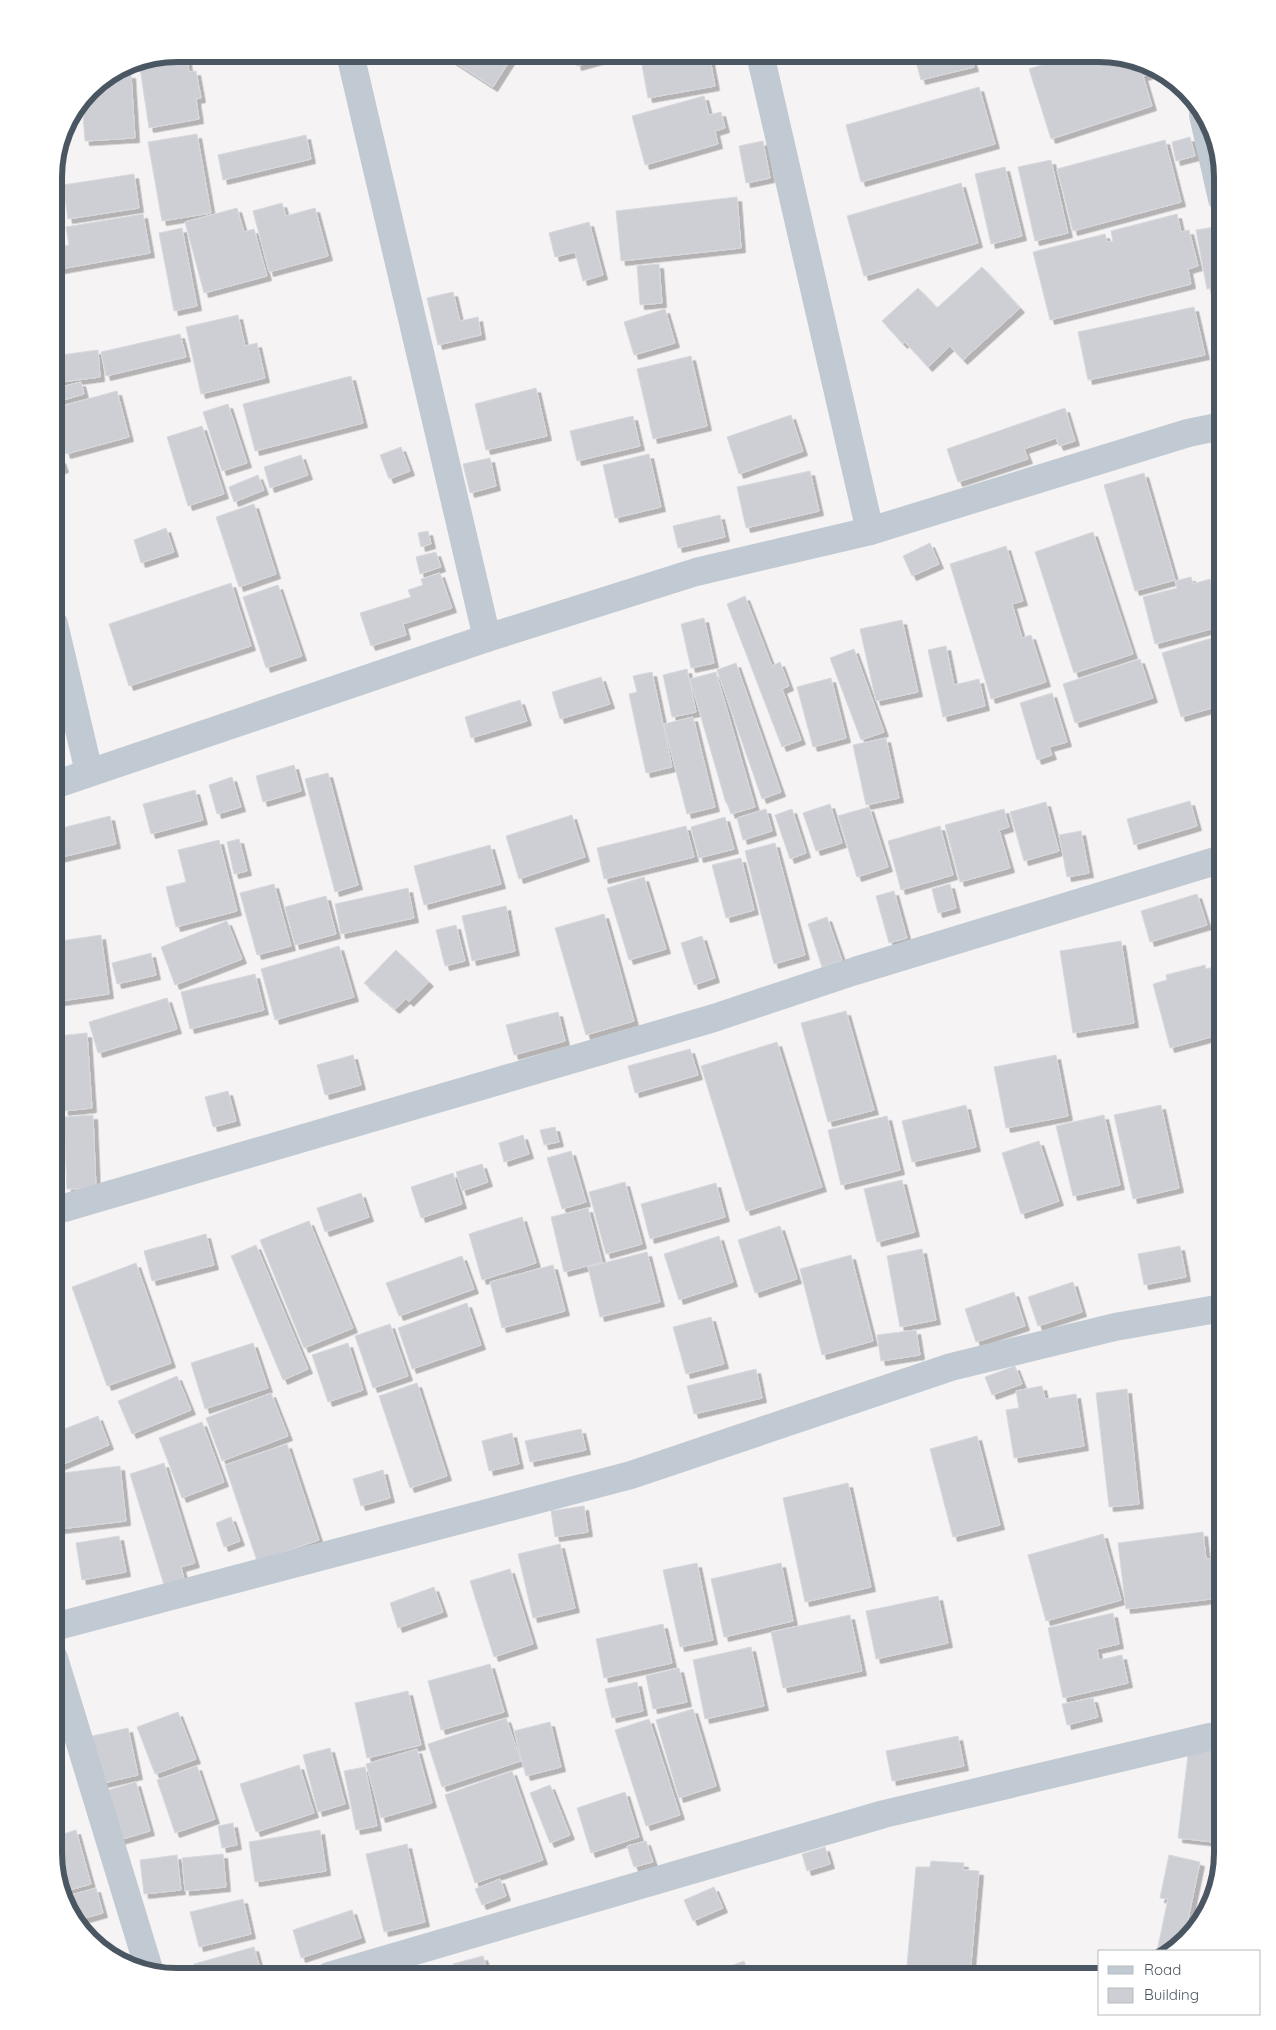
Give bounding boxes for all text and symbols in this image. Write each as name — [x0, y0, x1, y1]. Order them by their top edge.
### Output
legend — [1098, 1950, 1261, 2015]
text: Road — [1144, 1960, 1181, 1979]
text: Building — [1144, 1985, 1199, 2004]

